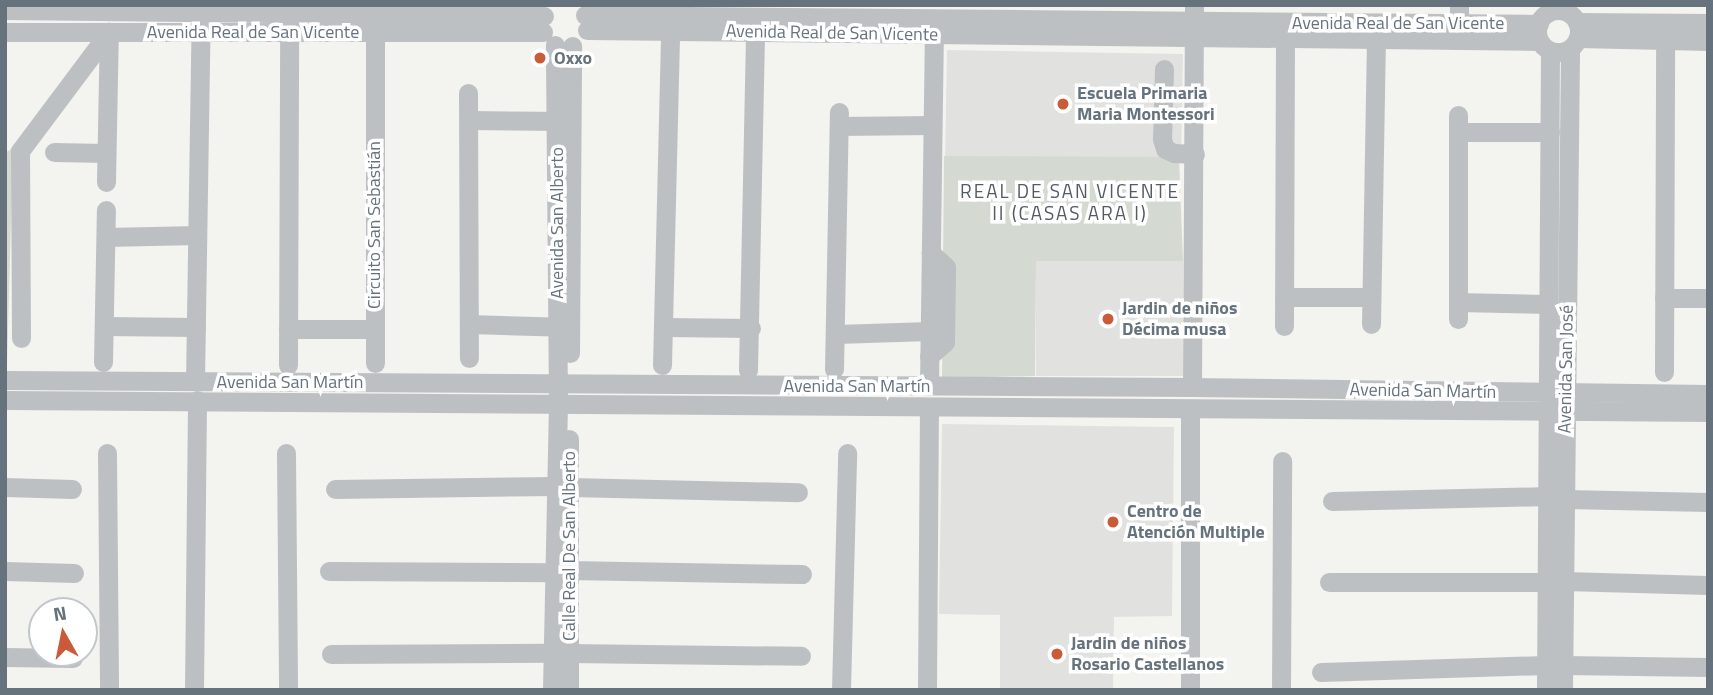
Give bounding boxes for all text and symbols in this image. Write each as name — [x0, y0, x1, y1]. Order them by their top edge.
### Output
street label: Avenida Real de San Vicente — [1292, 12, 1504, 34]
street label: Avenida Real de San Vicente — [726, 20, 938, 46]
street label: Avenida Real de San Vicente — [147, 21, 359, 43]
place label: Oxxo — [554, 47, 592, 69]
marker: Oxxo — [532, 50, 548, 66]
place label: Escuela Primaria Maria Montessori — [1077, 83, 1215, 126]
marker: Escuela Primaria Maria Montessori — [1055, 96, 1071, 112]
street label: Circuito San Sebastián — [363, 141, 385, 309]
street label: Avenida San Alberto — [546, 147, 568, 299]
district label: REAL DE SAN VICENTE II (CASAS ARA I) — [962, 180, 1178, 224]
place label: Jardin de niños Décima musa — [1122, 298, 1237, 340]
street label: Avenida San José — [1554, 305, 1578, 433]
marker: Jardin de niños Décima musa — [1100, 311, 1116, 327]
street label: Avenida San Martín — [217, 371, 363, 393]
street label: Avenida San Martín — [784, 375, 930, 397]
street label: Avenida San Martín — [1349, 379, 1497, 403]
street label: Calle Real De San Alberto — [558, 451, 580, 641]
place label: Centro de Atención Multiple — [1127, 501, 1265, 544]
marker: Centro de Atención Multiple — [1105, 514, 1121, 530]
north arrow — [28, 597, 98, 667]
text: N — [51, 597, 69, 628]
place label: Jardin de niños Rosario Castellanos — [1071, 633, 1224, 676]
marker: Jardin de niños Rosario Castellanos — [1049, 646, 1065, 662]

